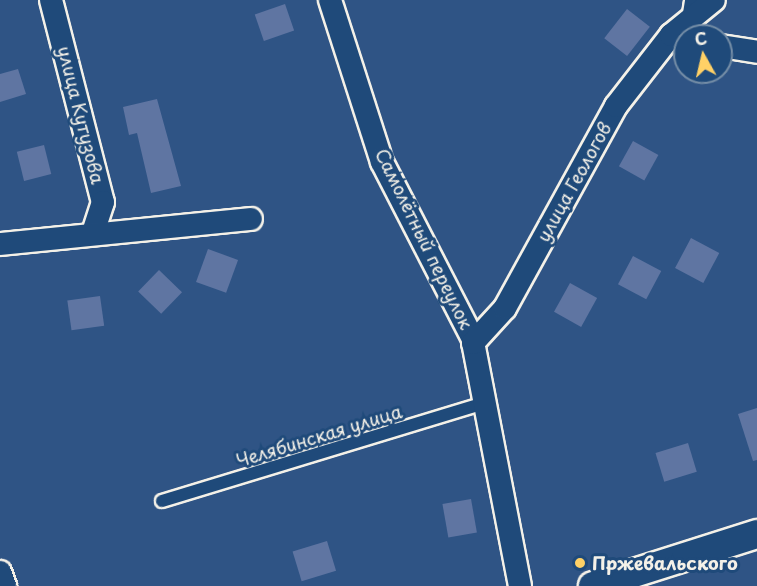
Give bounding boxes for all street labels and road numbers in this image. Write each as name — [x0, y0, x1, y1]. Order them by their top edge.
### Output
street label: улица Кутузова — [53, 43, 109, 187]
street label: улица Геологов — [532, 118, 616, 246]
street label: Самолётный переулок — [371, 145, 477, 333]
street label: Челябинская улица — [233, 400, 405, 472]

